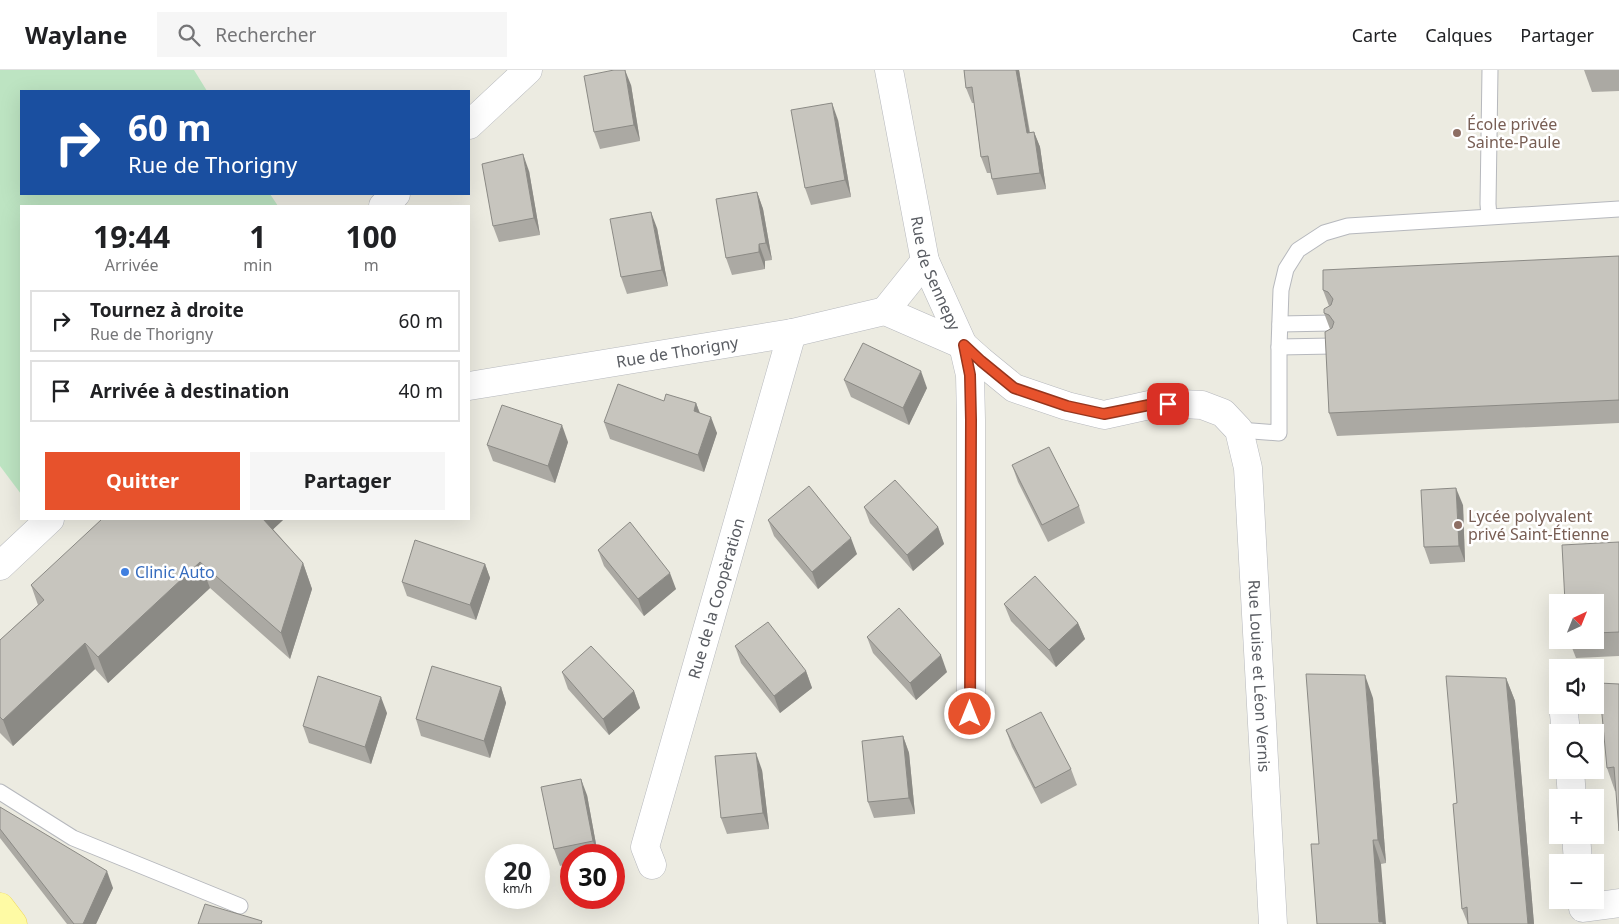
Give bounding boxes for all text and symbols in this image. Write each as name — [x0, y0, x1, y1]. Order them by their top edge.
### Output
search box — [157, 12, 507, 57]
text: Waylane — [25, 18, 127, 51]
icon: search — [175, 21, 203, 49]
text: Rechercher — [215, 22, 316, 48]
text: Carte — [1352, 23, 1397, 47]
text: Calques — [1425, 23, 1492, 47]
text: Partager — [1520, 23, 1594, 47]
text: 60 m — [128, 104, 211, 151]
icon: right — [45, 110, 110, 175]
place label: École privée Sainte-Paule — [1467, 113, 1560, 153]
marker: École privée Sainte-Paule — [1451, 127, 1463, 139]
text: Rue de Thorigny — [128, 149, 297, 179]
street label: Rue de Sennepy — [906, 214, 966, 334]
text: 19:44 — [93, 216, 170, 257]
text: 1 — [249, 216, 266, 257]
text: 100 — [345, 216, 397, 257]
text: Arrivée — [105, 254, 159, 276]
text: min — [243, 254, 272, 276]
text: m — [364, 254, 379, 276]
text: Tournez à droite — [90, 297, 244, 323]
icon: right — [47, 307, 75, 335]
text: 60 m — [399, 308, 443, 334]
text: Rue de Thorigny — [90, 323, 213, 345]
street label: Rue de Thorigny — [615, 331, 741, 373]
icon: arrive — [47, 377, 75, 405]
text: Arrivée à destination — [90, 378, 289, 404]
text: 40 m — [399, 378, 443, 404]
pin — [1147, 383, 1189, 425]
icon: arrive — [1154, 390, 1182, 418]
button: Quitter — [45, 452, 240, 510]
button: Partager — [250, 452, 445, 510]
place label: Lycée polyvalent privé Saint-Étienne — [1468, 505, 1609, 545]
street label: Rue de la Coopèration — [683, 515, 750, 681]
marker: Lycée polyvalent privé Saint-Étienne — [1452, 519, 1464, 531]
place label: Clinic Auto — [135, 561, 215, 583]
marker: Clinic Auto — [119, 566, 131, 578]
street label: Rue Louise et Léon Vernis — [1243, 579, 1276, 773]
north arrow — [1549, 594, 1604, 649]
map controls — [1549, 594, 1604, 909]
button: sound — [1549, 659, 1604, 714]
position arrow — [943, 687, 995, 739]
button: search — [1549, 724, 1604, 779]
button: + — [1549, 789, 1604, 844]
speed limit sign: 30 — [560, 844, 625, 909]
text: 20 — [503, 853, 532, 887]
button: − — [1549, 854, 1604, 909]
text: km/h — [503, 880, 532, 897]

